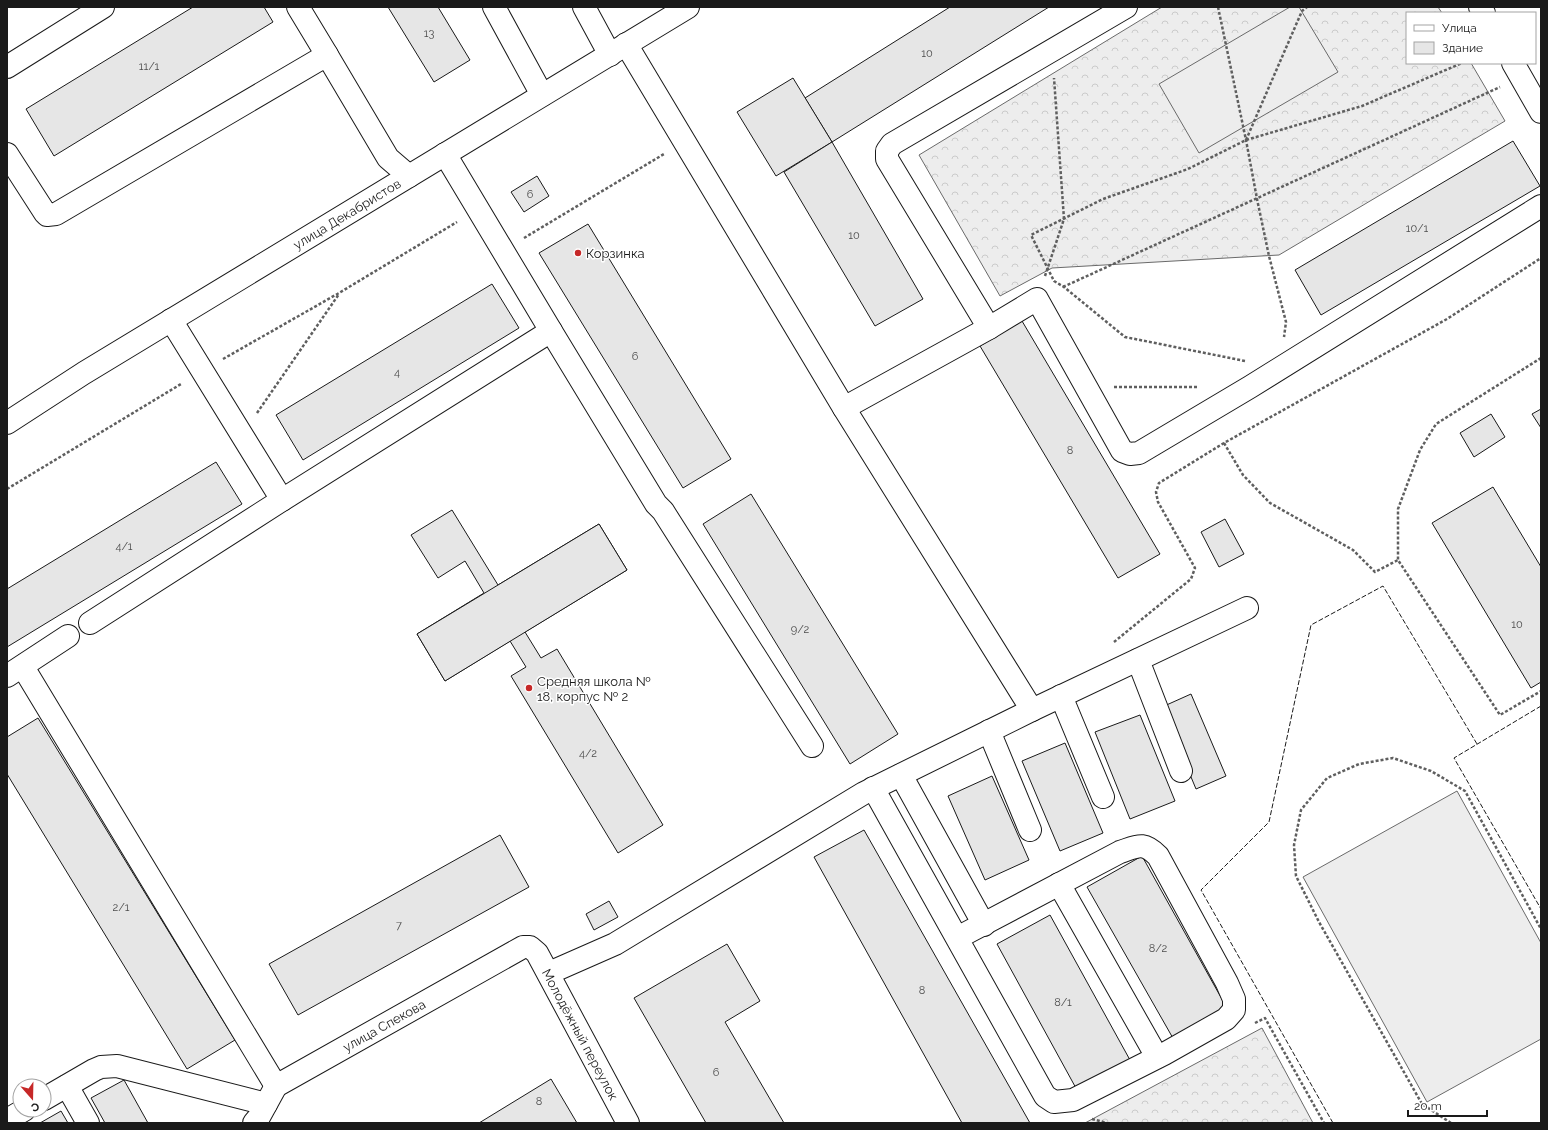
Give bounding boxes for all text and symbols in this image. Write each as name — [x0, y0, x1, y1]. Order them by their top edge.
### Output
legend — [1406, 12, 1536, 64]
text: Улица — [1442, 21, 1477, 35]
house number: 13 — [424, 27, 434, 40]
text: Здание — [1442, 41, 1483, 55]
house number: 10 — [921, 47, 933, 60]
house number: 11/1 — [139, 60, 160, 73]
street label: улица Декабристов — [290, 175, 403, 252]
house number: 6 — [527, 188, 534, 201]
house number: 10/1 — [1406, 222, 1429, 235]
house number: 10 — [848, 229, 860, 242]
place label: Корзинка — [586, 246, 645, 261]
marker: Корзинка — [573, 248, 583, 258]
house number: 6 — [632, 350, 639, 363]
house number: 4 — [394, 366, 400, 379]
house number: 8 — [1067, 444, 1073, 457]
house number: 4/1 — [115, 540, 133, 553]
house number: 10 — [1511, 618, 1523, 631]
house number: 9/2 — [791, 623, 810, 636]
place label: Средняя школа № 18, корпус № 2 — [537, 674, 651, 704]
marker: Средняя школа № 18, корпус № 2 — [524, 683, 534, 693]
house number: 4/2 — [579, 747, 597, 760]
house number: 2/1 — [113, 901, 130, 914]
house number: 7 — [396, 919, 402, 932]
house number: 8/2 — [1149, 942, 1168, 955]
street label: Молодёжный переулок — [539, 966, 622, 1103]
house number: 8 — [919, 984, 925, 997]
street label: улица Спекова — [340, 996, 428, 1054]
house number: 8/1 — [1054, 996, 1072, 1009]
house number: 6 — [713, 1066, 720, 1079]
north arrow — [12, 1078, 52, 1118]
scale bar — [1408, 1092, 1487, 1118]
house number: 8 — [536, 1095, 542, 1108]
text: 20 m — [1414, 1099, 1442, 1113]
text: С — [29, 1100, 41, 1114]

